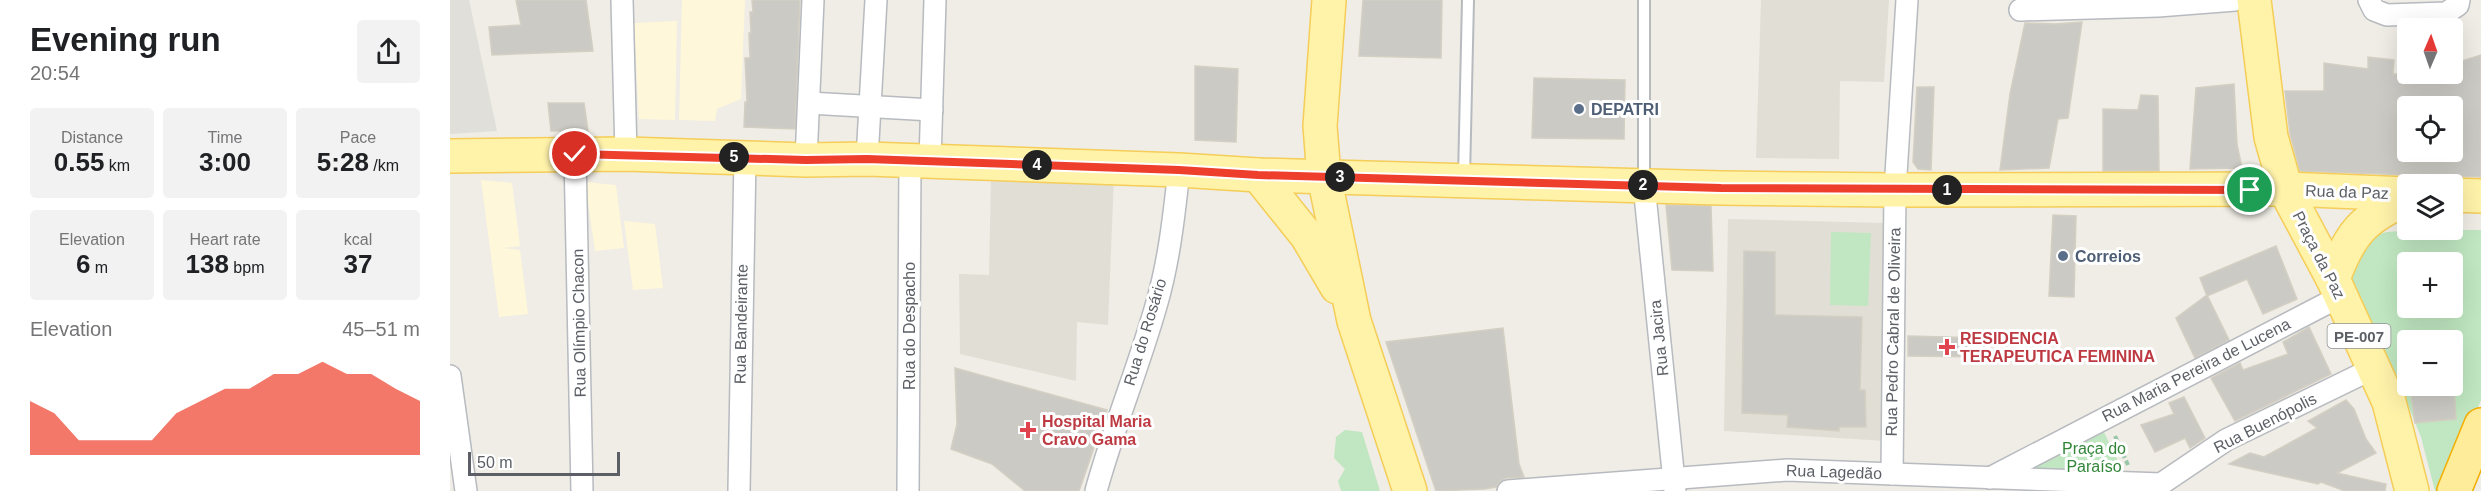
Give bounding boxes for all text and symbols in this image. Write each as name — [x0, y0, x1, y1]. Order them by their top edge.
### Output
north arrow — [2397, 18, 2463, 84]
map controls — [2397, 18, 2463, 396]
button: share — [357, 20, 420, 83]
text: Evening run — [30, 21, 221, 58]
text: 20:54 — [30, 62, 80, 84]
button: locate — [2397, 96, 2463, 162]
place label: DEPATRI — [1591, 101, 1659, 118]
marker: DEPATRI — [1572, 102, 1586, 116]
pin — [549, 128, 600, 179]
text: Distance — [61, 129, 123, 146]
text: Time — [208, 129, 242, 146]
text: Pace — [340, 129, 376, 146]
icon: check — [558, 137, 591, 170]
pin: 5 — [719, 142, 749, 172]
text: 0.55 — [54, 147, 104, 177]
text: 3:00 — [199, 147, 251, 177]
text: 5:28 — [317, 147, 369, 177]
text: 5 — [730, 148, 738, 165]
pin: 4 — [1022, 150, 1052, 180]
text: 4 — [1033, 156, 1041, 173]
text: km — [104, 157, 130, 174]
text: /km — [369, 157, 399, 174]
pin: 3 — [1325, 162, 1355, 192]
pin — [2224, 164, 2275, 215]
text: 3 — [1336, 168, 1344, 185]
pin: 2 — [1628, 170, 1658, 200]
icon: arrive — [2233, 173, 2266, 206]
button: layers — [2397, 174, 2463, 240]
pin: 1 — [1932, 175, 1962, 205]
text: 2 — [1639, 176, 1647, 193]
text: 1 — [1943, 181, 1951, 198]
street label: Rua da Paz — [2305, 182, 2389, 202]
street label: Praça da Paz — [2290, 208, 2348, 302]
street label: Rua Pedro Cabral de Oliveira — [1883, 227, 1903, 437]
text: Elevation — [59, 231, 125, 248]
text: Heart rate — [189, 231, 261, 248]
text: kcal — [344, 231, 372, 248]
place label: Correios — [2075, 248, 2141, 265]
text: 6 — [76, 249, 90, 279]
text: 138 — [186, 249, 229, 279]
text: 37 — [344, 249, 372, 279]
street label: Rua Olímpio Chacon — [569, 249, 589, 397]
marker: Correios — [2056, 249, 2070, 263]
button: + — [2397, 252, 2463, 318]
text: m — [90, 259, 108, 276]
text: bpm — [229, 259, 264, 276]
street label: Rua do Despacho — [901, 262, 918, 390]
street label: Rua Bandeirante — [731, 264, 751, 384]
street label: Rua do Rosário — [1121, 276, 1169, 388]
street label: Rua Jacira — [1647, 299, 1671, 377]
street label: Rua Maria Pereira de Lucena — [2099, 315, 2293, 425]
text: Elevation — [30, 318, 112, 340]
text: 45–51 m — [342, 318, 420, 340]
road number: PE-007 — [2328, 324, 2390, 348]
place label: RESIDENCIA TERAPEUTICA FEMININA — [1960, 330, 2155, 365]
button: − — [2397, 330, 2463, 396]
marker: RESIDENCIA TERAPEUTICA FEMININA — [1938, 338, 1956, 356]
street label: Rua Buenópolis — [2211, 390, 2319, 456]
place label: Hospital Maria Cravo Gama — [1042, 413, 1151, 448]
marker: Hospital Maria Cravo Gama — [1019, 421, 1037, 439]
park label: Praça do Paraíso — [2062, 440, 2126, 475]
scale bar — [468, 449, 620, 476]
text: 50 m — [477, 454, 513, 471]
street label: Rua Lagedão — [1786, 462, 1882, 482]

